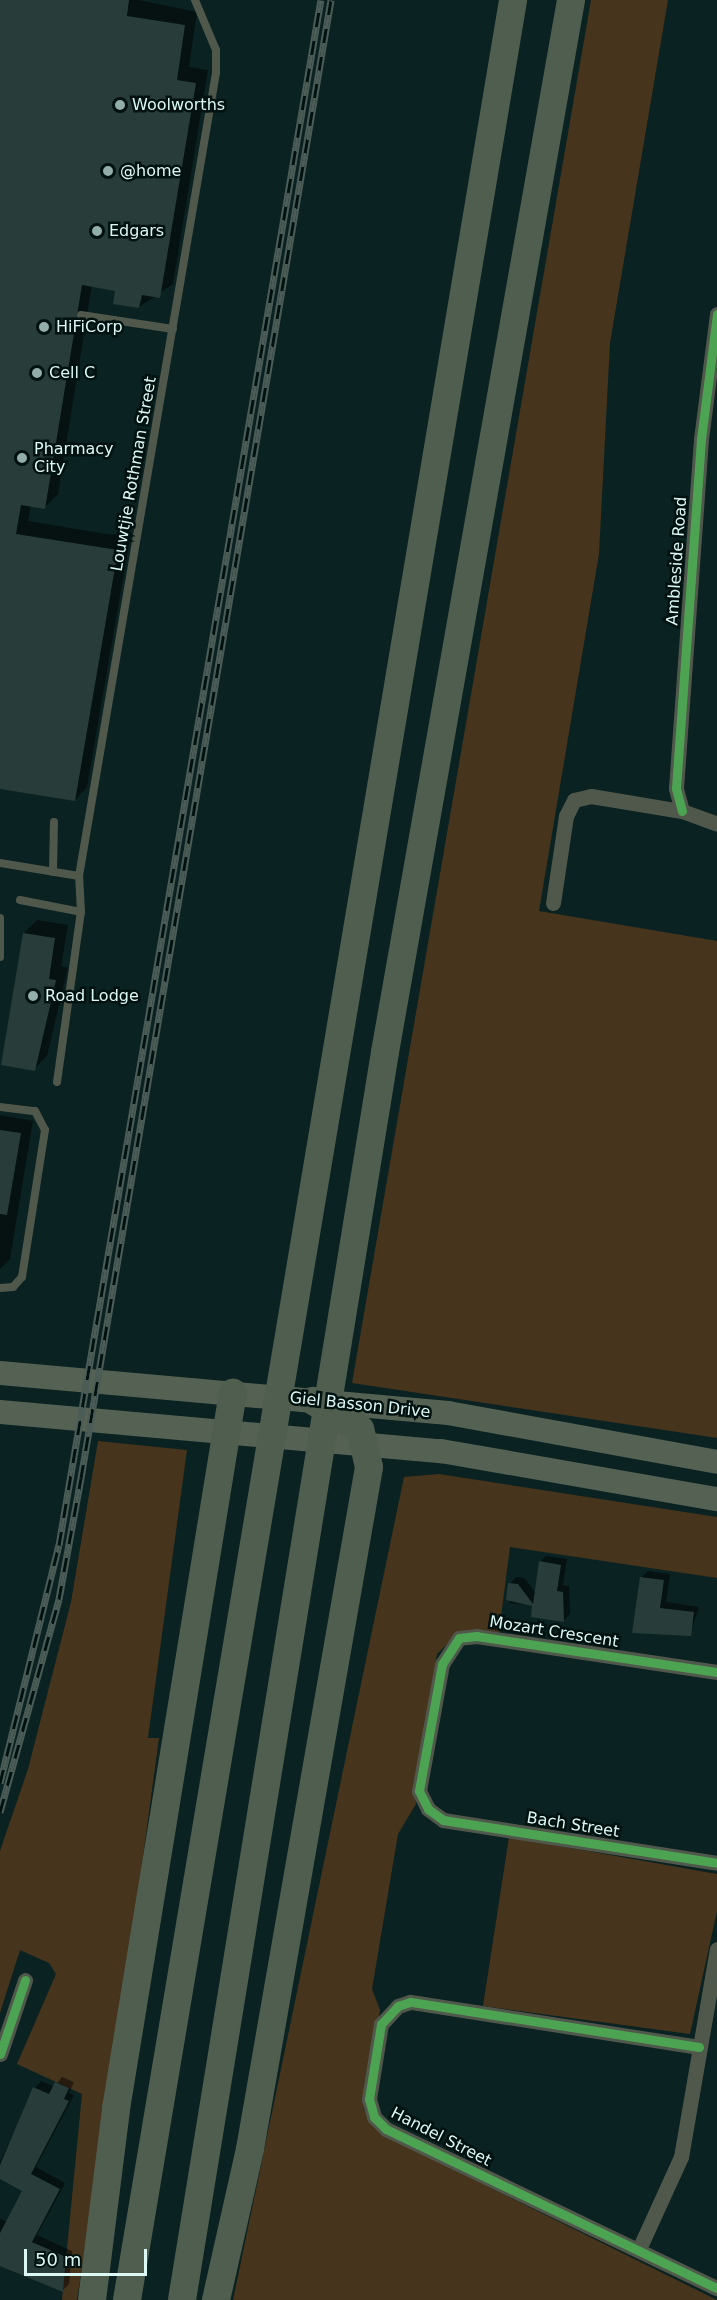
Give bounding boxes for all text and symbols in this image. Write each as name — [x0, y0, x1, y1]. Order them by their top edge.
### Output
place label: Woolworths — [132, 95, 225, 115]
marker: Woolworths — [113, 98, 127, 112]
place label: @home — [120, 161, 181, 181]
marker: @home — [101, 164, 115, 178]
place label: Edgars — [109, 221, 164, 241]
marker: Edgars — [90, 224, 104, 238]
place label: HiFiCorp — [56, 317, 123, 337]
marker: HiFiCorp — [37, 320, 51, 334]
place label: Cell C — [49, 363, 95, 383]
marker: Cell C — [30, 366, 44, 380]
street label: Louwtjie Rothman Street — [107, 375, 161, 573]
place label: Pharmacy City — [34, 439, 114, 477]
marker: Pharmacy City — [15, 451, 29, 465]
street label: Ambleside Road — [663, 496, 691, 626]
place label: Road Lodge — [45, 986, 139, 1006]
marker: Road Lodge — [26, 989, 40, 1003]
street label: Giel Basson Drive — [289, 1388, 431, 1422]
street label: Mozart Crescent — [488, 1612, 620, 1652]
street label: Bach Street — [525, 1808, 621, 1842]
street label: Handel Street — [388, 2103, 494, 2171]
scale bar — [27, 2237, 150, 2275]
text: 50 m — [35, 2249, 81, 2270]

